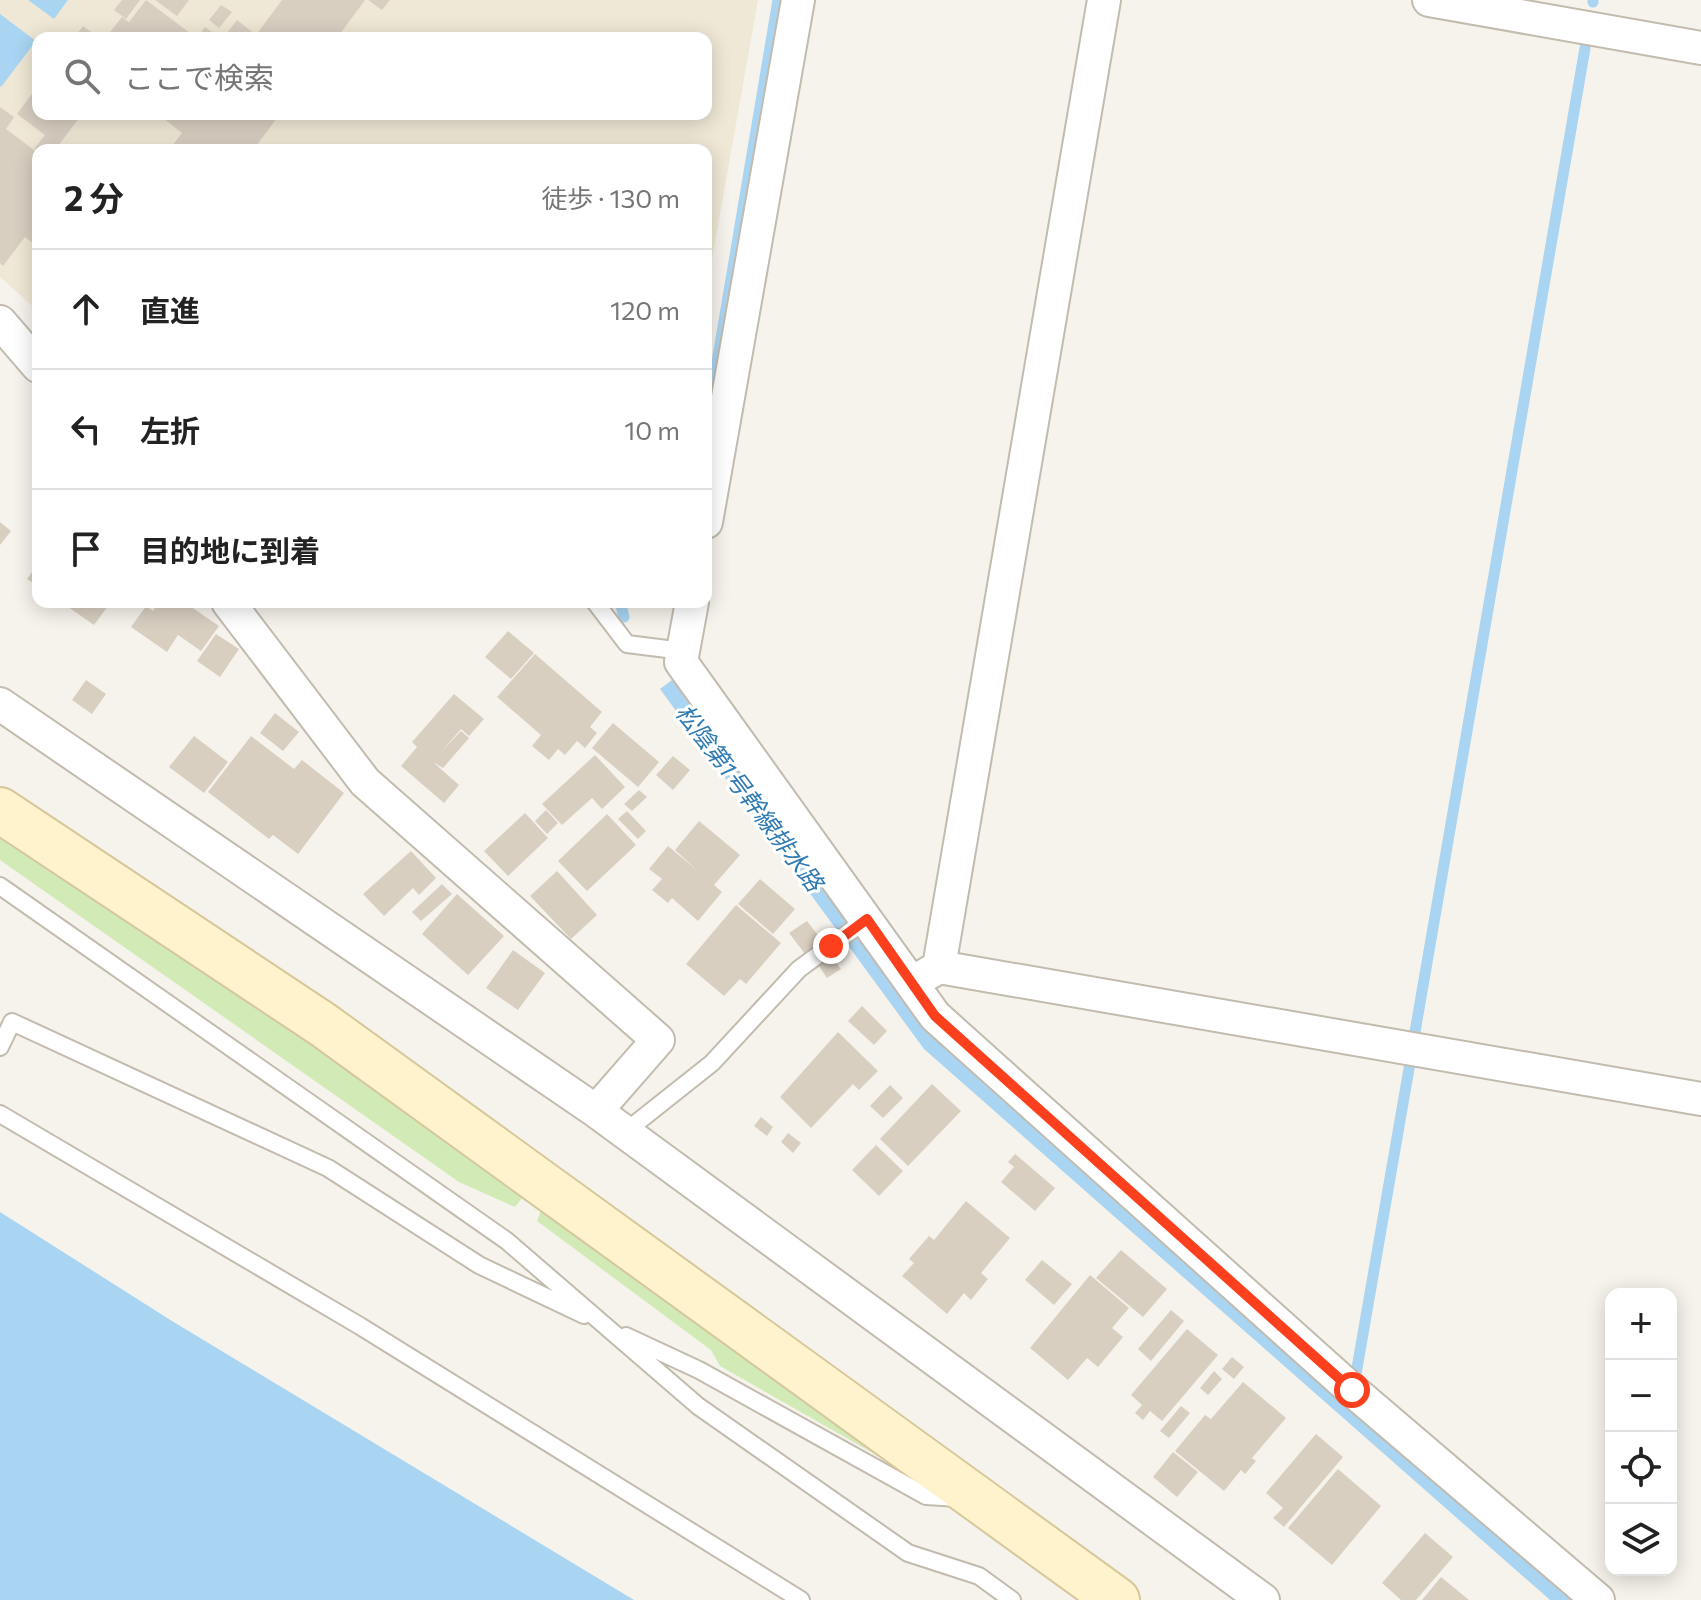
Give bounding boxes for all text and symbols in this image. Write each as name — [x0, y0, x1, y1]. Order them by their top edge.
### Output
search box — [32, 32, 712, 120]
icon: search — [60, 54, 104, 98]
text: ここで検索 — [124, 58, 274, 95]
text: 2 分 — [64, 176, 124, 218]
text: 徒歩 · 130 m — [541, 182, 680, 213]
icon: ahead — [64, 287, 108, 331]
text: 直進 — [140, 291, 200, 328]
text: 120 m — [610, 294, 680, 325]
icon: left — [64, 407, 108, 451]
text: 左折 — [140, 411, 200, 448]
text: 10 m — [624, 414, 680, 445]
icon: arrive — [64, 527, 108, 571]
text: 目的地に到着 — [140, 531, 320, 568]
water label: 松陰第1号幹線排水路 — [671, 698, 831, 898]
route end — [813, 928, 849, 964]
map controls — [1605, 1288, 1677, 1576]
button: + — [1605, 1288, 1677, 1360]
button: − — [1605, 1360, 1677, 1432]
route start — [1334, 1372, 1370, 1408]
button: locate — [1605, 1432, 1677, 1504]
button: layers — [1605, 1504, 1677, 1576]

